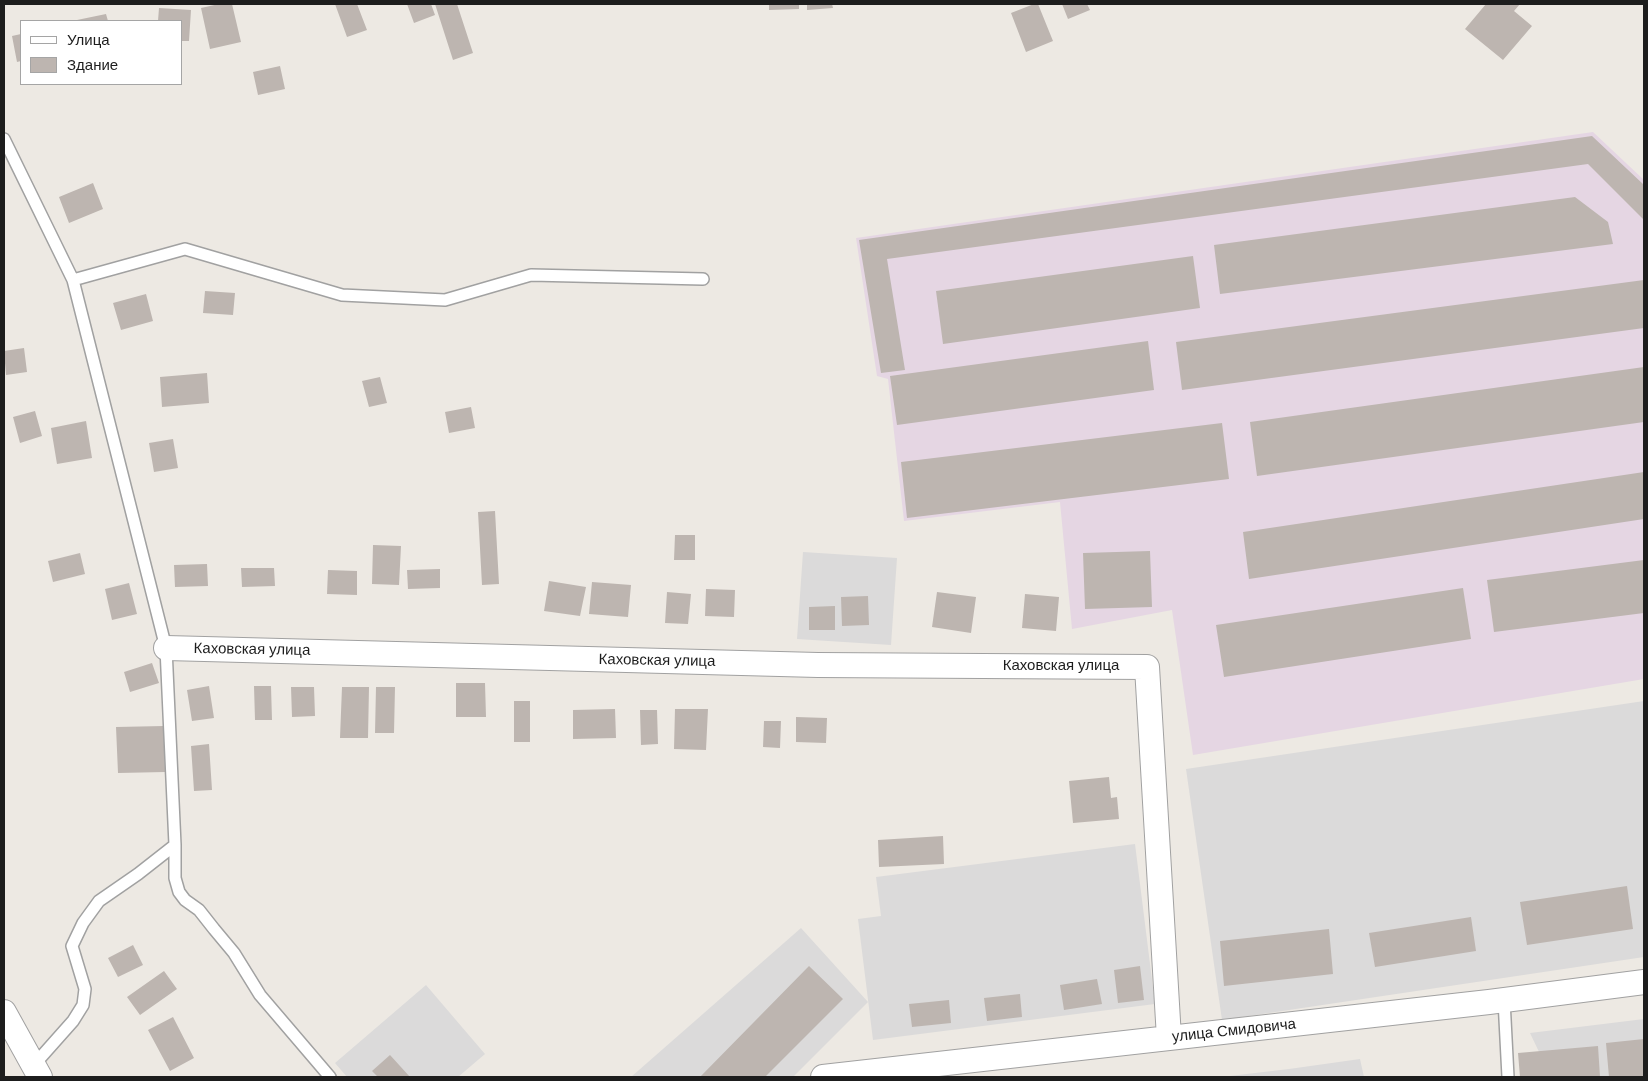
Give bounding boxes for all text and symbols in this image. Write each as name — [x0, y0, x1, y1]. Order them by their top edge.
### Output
legend — [20, 20, 182, 85]
text: Улица — [67, 30, 110, 50]
text: Здание — [67, 55, 118, 75]
street label: Каховская улица — [194, 640, 310, 660]
street label: Каховская улица — [599, 651, 715, 671]
street label: Каховская улица — [1003, 657, 1119, 675]
street label: улица Смидовича — [1171, 1016, 1297, 1046]

